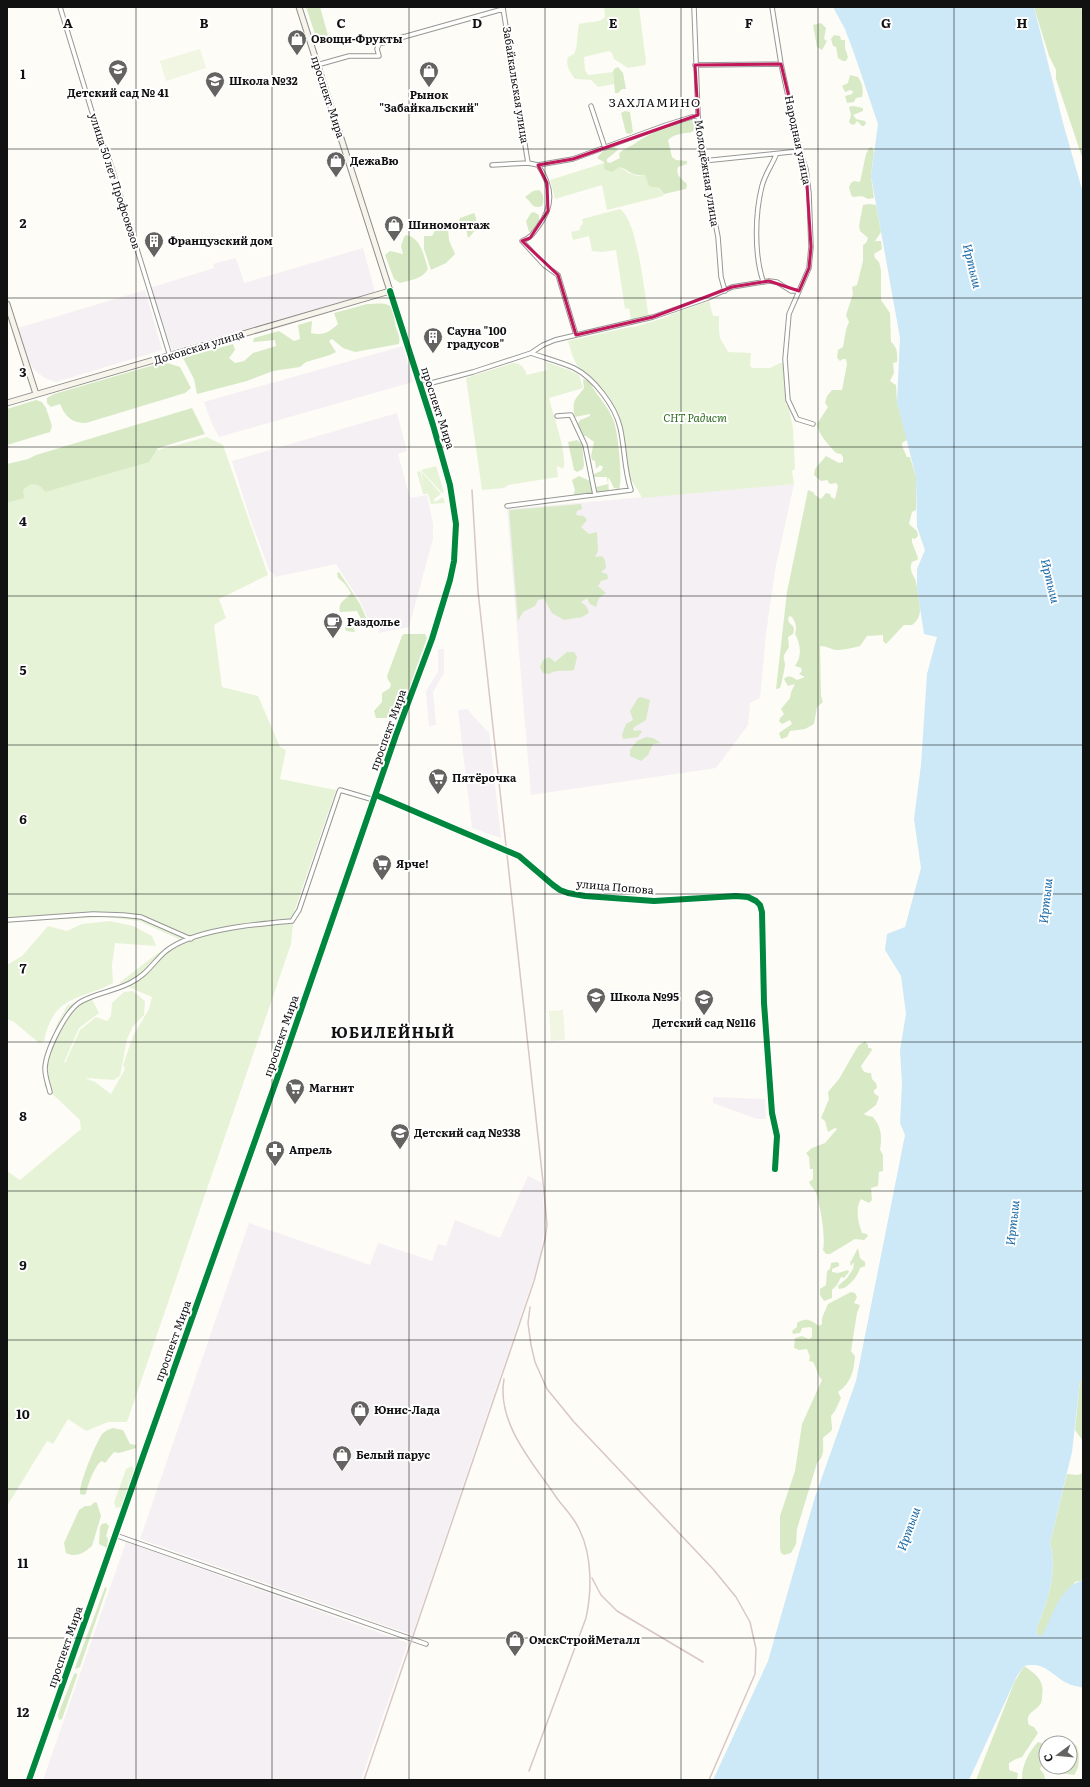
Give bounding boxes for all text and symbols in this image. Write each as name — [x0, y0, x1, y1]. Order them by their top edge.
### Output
text: A — [63, 13, 73, 32]
text: B — [200, 13, 209, 32]
text: C — [336, 13, 346, 32]
text: D — [472, 13, 482, 32]
text: E — [609, 13, 618, 32]
text: F — [745, 13, 753, 32]
text: G — [881, 13, 891, 32]
text: H — [1017, 13, 1028, 32]
street label: Забайкальская улица — [500, 25, 534, 145]
shop icon: Овощи-Фрукты — [286, 28, 308, 56]
place label: Овощи-Фрукты — [311, 30, 403, 46]
street label: проспект Мира — [308, 54, 350, 140]
school or university icon: Детский сад № 41 — [107, 58, 129, 86]
shop icon: Рынок "Забайкальский" — [418, 60, 440, 88]
text: 1 — [20, 64, 26, 83]
school or university icon: Школа №32 — [204, 70, 226, 98]
place label: Школа №32 — [229, 72, 298, 88]
place label: Детский сад № 41 — [67, 84, 169, 100]
place label: Рынок "Забайкальский" — [379, 86, 479, 115]
district label: ЗАХЛАМИНО — [609, 93, 701, 111]
street label: Народная улица — [782, 94, 816, 186]
street label: улица 50 лет Профсоюзов — [86, 111, 146, 251]
street label: Молодёжная улица — [692, 118, 724, 228]
shop icon: ДежаВю — [325, 150, 347, 178]
place label: ДежаВю — [350, 152, 399, 168]
text: 2 — [20, 213, 27, 232]
shop icon: Шиномонтаж — [383, 214, 405, 242]
place label: Шиномонтаж — [408, 216, 491, 232]
building icon: Французский дом — [143, 230, 165, 258]
place label: Французский дом — [168, 232, 273, 248]
water label: Иртыш — [959, 242, 987, 290]
place label: Сауна "100 градусов" — [447, 322, 507, 351]
street label: Доковская улица — [151, 325, 246, 367]
building icon: Сауна "100 градусов" — [422, 326, 444, 354]
text: 3 — [19, 362, 27, 381]
street label: проспект Мира — [418, 365, 460, 451]
park label: СНТ Радист — [663, 409, 727, 425]
text: 4 — [19, 511, 27, 530]
water label: Иртыш — [1037, 557, 1065, 605]
cafe icon: Раздолье — [322, 611, 344, 639]
place label: Раздолье — [347, 613, 400, 629]
text: 5 — [19, 660, 27, 679]
street label: проспект Мира — [365, 687, 409, 773]
supermarket icon: Пятёрочка — [427, 767, 449, 795]
place label: Пятёрочка — [452, 769, 517, 785]
text: 6 — [19, 809, 27, 828]
supermarket icon: Ярче! — [371, 853, 393, 881]
place label: Ярче! — [396, 855, 429, 871]
street label: улица Попова — [576, 875, 655, 897]
water label: Иртыш — [1034, 877, 1056, 924]
text: 7 — [19, 958, 27, 977]
school or university icon: Школа №95 — [585, 986, 607, 1014]
place label: Школа №95 — [610, 988, 679, 1004]
school or university icon: Детский сад №116 — [693, 988, 715, 1016]
street label: проспект Мира — [259, 993, 302, 1079]
place label: Детский сад №116 — [652, 1014, 756, 1030]
district label: ЮБИЛЕЙНЫЙ — [331, 1020, 455, 1043]
supermarket icon: Магнит — [284, 1077, 306, 1105]
place label: Магнит — [309, 1079, 354, 1095]
text: 8 — [19, 1106, 27, 1125]
school or university icon: Детский сад №338 — [389, 1122, 411, 1150]
place label: Детский сад №338 — [414, 1124, 521, 1140]
pharmacy icon: Апрель — [264, 1139, 286, 1167]
place label: Апрель — [289, 1141, 333, 1157]
water label: Иртыш — [1001, 1199, 1023, 1246]
text: 9 — [19, 1255, 27, 1274]
street label: проспект Мира — [150, 1298, 194, 1384]
shop icon: Юнис-Лада — [349, 1399, 371, 1427]
place label: Юнис-Лада — [374, 1401, 441, 1417]
text: 10 — [16, 1404, 30, 1423]
shop icon: Белый парус — [331, 1444, 353, 1472]
place label: Белый парус — [356, 1446, 430, 1462]
water label: Иртыш — [892, 1504, 924, 1553]
text: 11 — [18, 1553, 29, 1572]
street label: проспект Мира — [43, 1604, 86, 1690]
shop icon: ОмскСтройМеталл — [504, 1629, 526, 1657]
place label: ОмскСтройМеталл — [529, 1631, 640, 1647]
text: 12 — [17, 1702, 29, 1721]
north arrow — [1038, 1735, 1078, 1775]
text: С — [1039, 1752, 1056, 1764]

